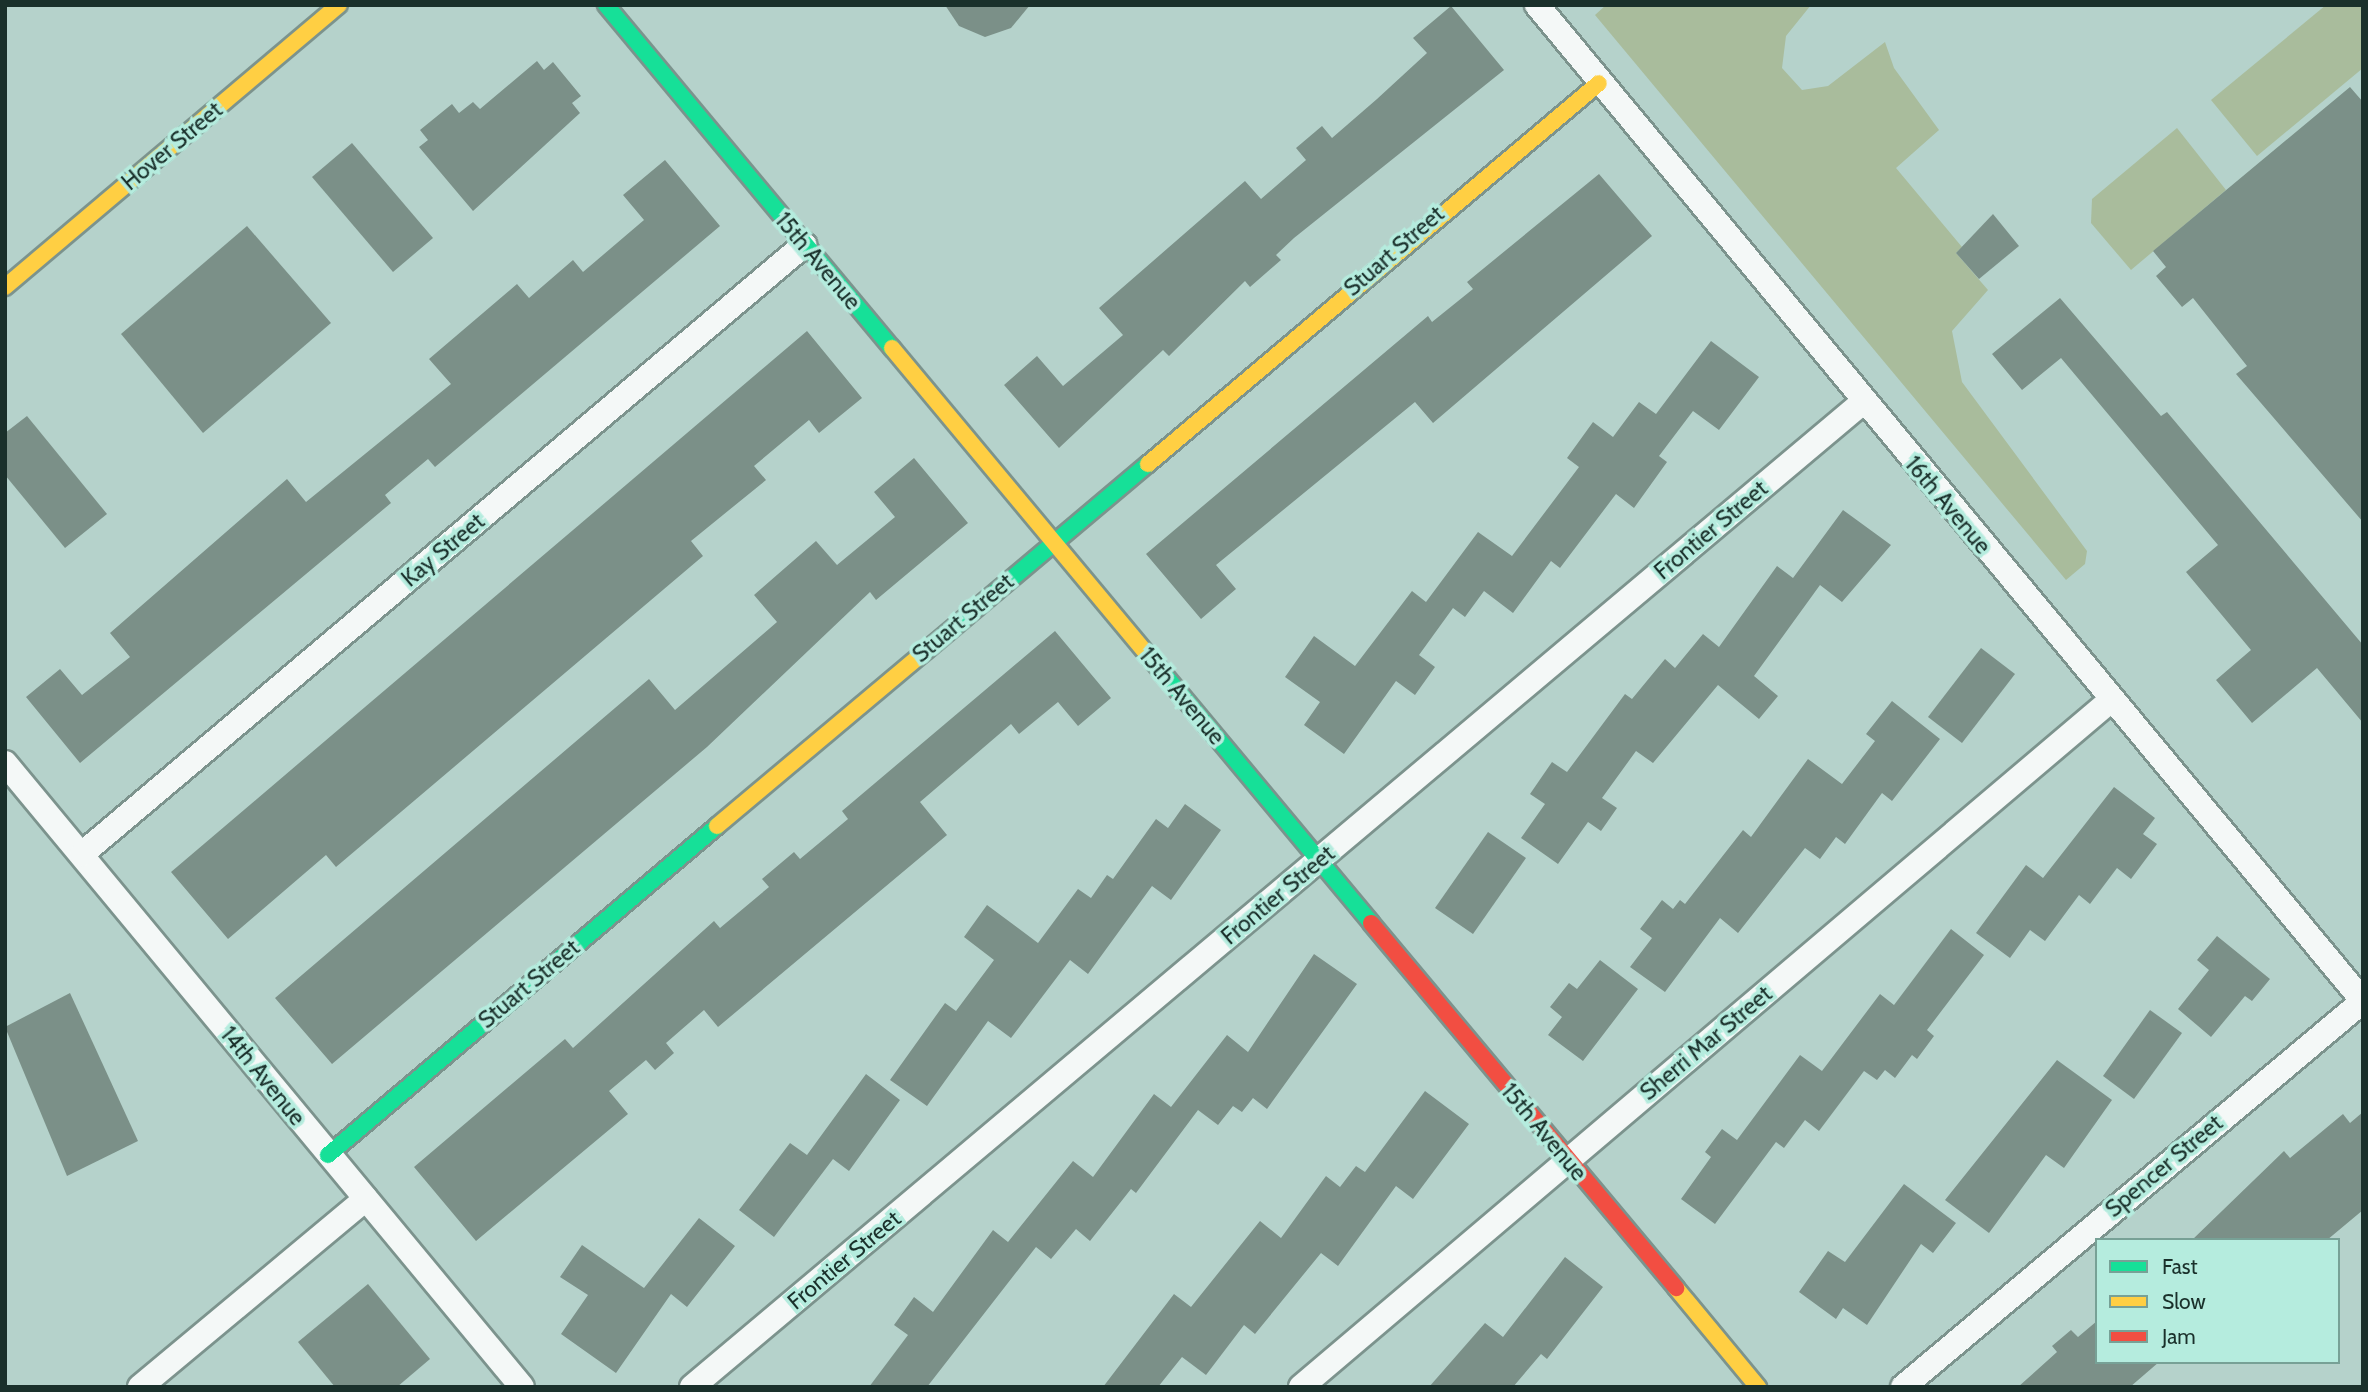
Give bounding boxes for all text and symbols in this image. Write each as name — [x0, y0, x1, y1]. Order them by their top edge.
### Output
street label: Hover Street — [116, 96, 228, 196]
street label: Stuart Street — [1338, 200, 1450, 302]
street label: 15th Avenue — [769, 207, 867, 315]
street label: 16th Avenue — [1899, 451, 1997, 559]
street label: Frontier Street — [1649, 475, 1773, 585]
street label: Kay Street — [396, 507, 490, 593]
street label: Stuart Street — [907, 568, 1019, 668]
street label: 15th Avenue — [1133, 642, 1231, 750]
street label: Frontier Street — [1216, 840, 1340, 950]
street label: Stuart Street — [473, 934, 585, 1034]
street label: Sherri Mar Street — [1635, 980, 1777, 1106]
street label: 14th Avenue — [215, 1021, 311, 1131]
street label: 15th Avenue — [1495, 1078, 1593, 1186]
street label: Spencer Street — [2100, 1109, 2228, 1223]
street label: Frontier Street — [782, 1205, 906, 1315]
legend — [2095, 1238, 2340, 1364]
text: Fast — [2162, 1254, 2198, 1279]
text: Slow — [2162, 1289, 2206, 1314]
text: Jam — [2162, 1324, 2196, 1349]

